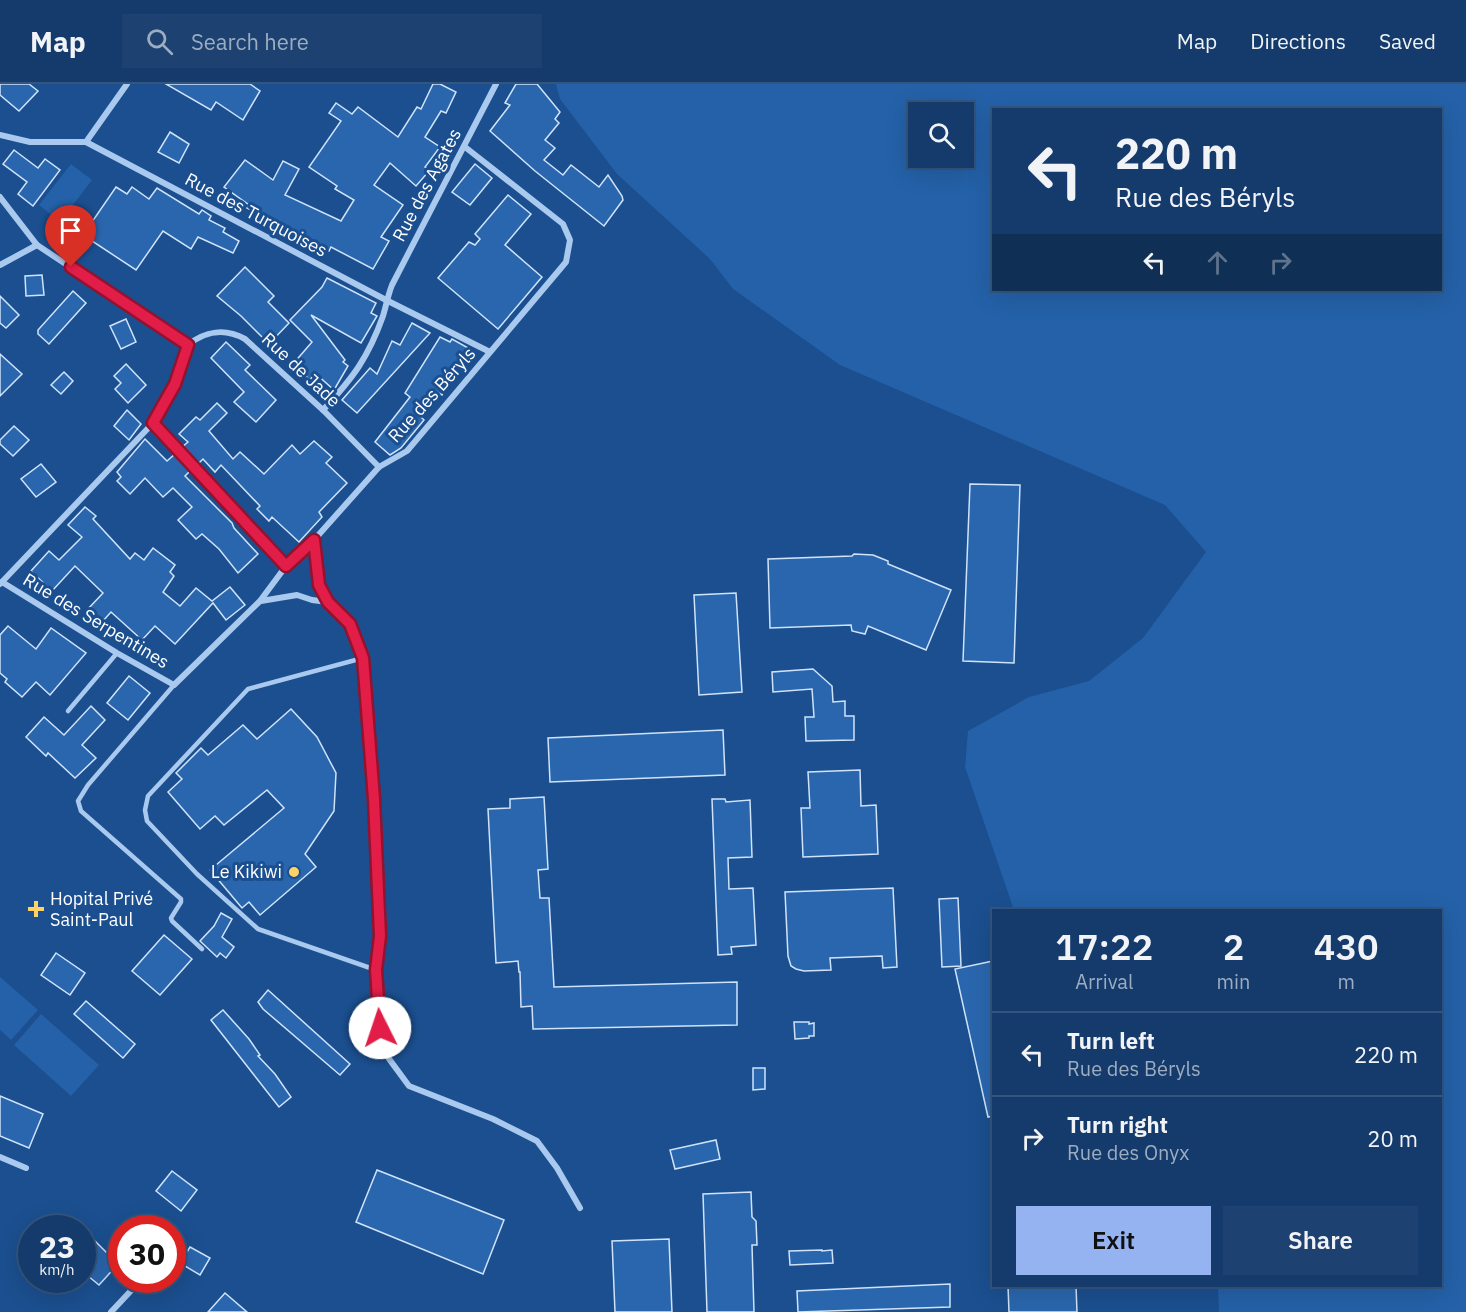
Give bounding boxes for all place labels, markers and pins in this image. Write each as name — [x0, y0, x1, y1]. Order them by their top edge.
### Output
pin — [45, 205, 96, 267]
place label: Le Kikiwi — [211, 860, 282, 883]
marker: Le Kikiwi — [287, 865, 301, 879]
place label: Hopital Privé Saint-Paul — [50, 887, 153, 931]
marker: Hopital Privé Saint-Paul — [27, 900, 45, 918]

